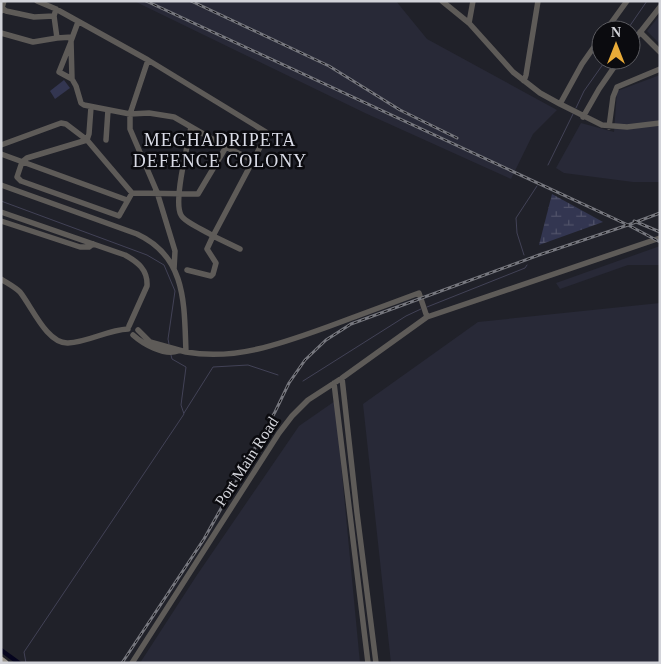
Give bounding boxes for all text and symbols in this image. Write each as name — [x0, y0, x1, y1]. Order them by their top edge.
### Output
north arrow — [591, 20, 641, 70]
text: N — [611, 25, 621, 40]
district label: MEGHADRIPETA DEFENCE COLONY — [133, 130, 307, 171]
street label: Port Main Road — [211, 414, 281, 509]

